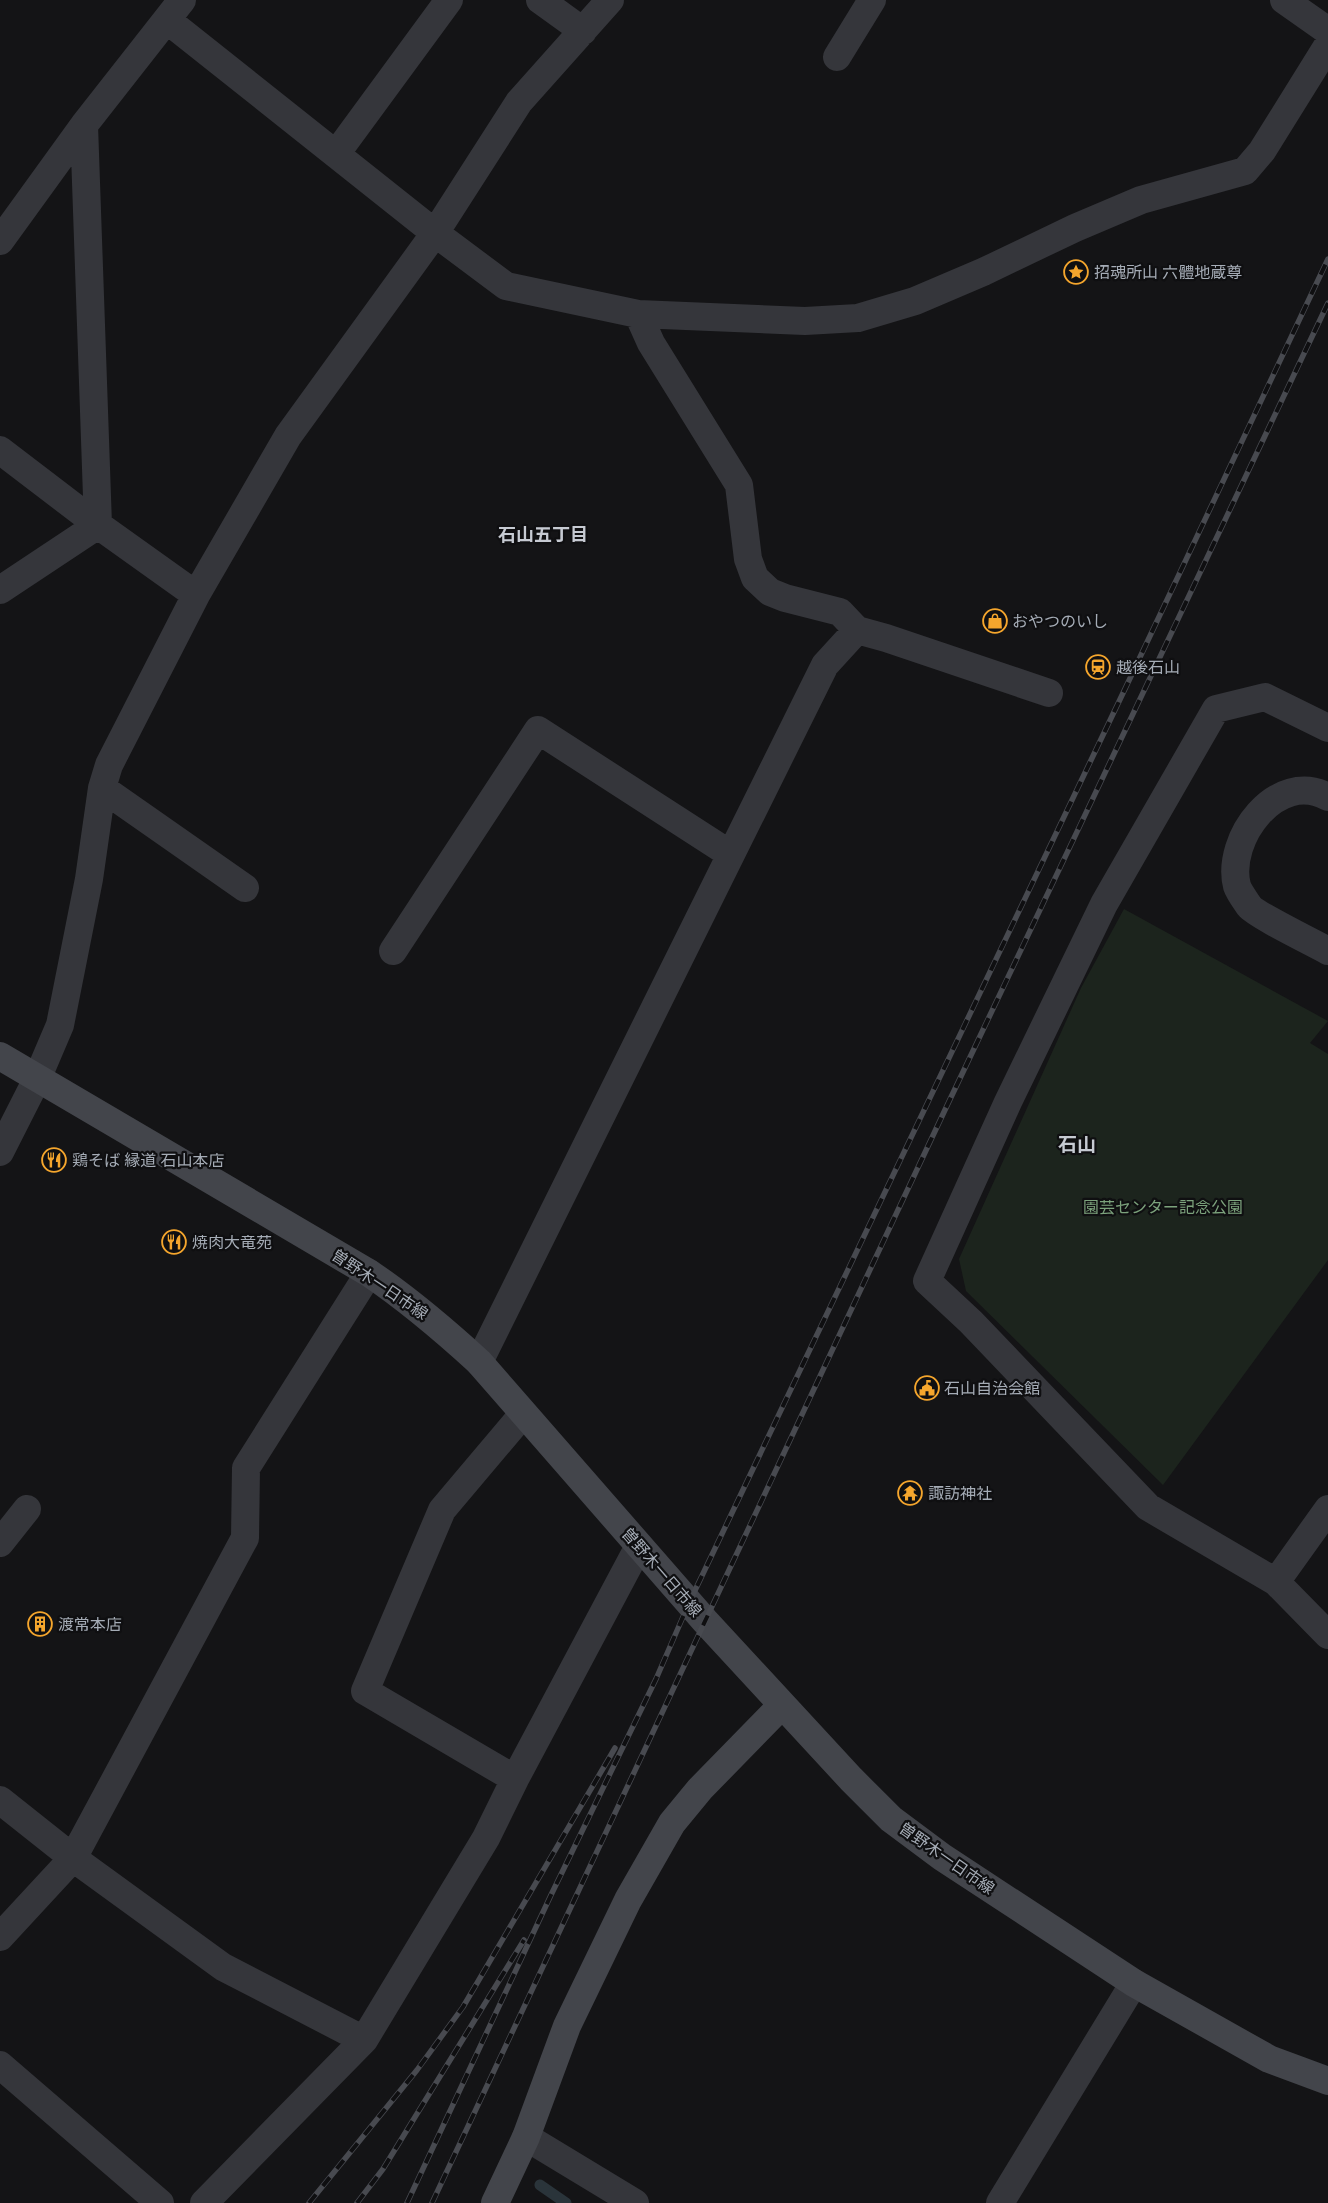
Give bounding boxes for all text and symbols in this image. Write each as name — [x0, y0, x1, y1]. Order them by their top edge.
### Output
place icon: 招魂所山 六體地蔵尊 — [1063, 259, 1089, 285]
place label: 招魂所山 六體地蔵尊 — [1094, 262, 1242, 282]
district label: 石山五丁目 — [498, 523, 588, 546]
shop icon: おやつのいし — [982, 608, 1008, 634]
place label: おやつのいし — [1012, 611, 1108, 631]
station icon: 越後石山 — [1085, 654, 1111, 680]
place label: 越後石山 — [1116, 657, 1180, 677]
district label: 石山 — [1058, 1132, 1096, 1156]
restaurant icon: 鶏そば 縁道 石山本店 — [41, 1147, 67, 1173]
place label: 鶏そば 縁道 石山本店 — [72, 1150, 225, 1170]
park label: 園芸センター記念公園 — [1083, 1197, 1243, 1217]
restaurant icon: 焼肉大竜苑 — [161, 1229, 187, 1255]
place label: 焼肉大竜苑 — [192, 1232, 272, 1252]
street label: 曽野木一日市線 — [328, 1244, 432, 1324]
public building icon: 石山自治会館 — [914, 1375, 940, 1401]
place label: 石山自治会館 — [944, 1378, 1040, 1398]
temple icon: 諏訪神社 — [897, 1480, 923, 1506]
place label: 諏訪神社 — [928, 1483, 992, 1503]
street label: 曽野木一日市線 — [618, 1523, 706, 1621]
building icon: 渡常本店 — [27, 1611, 53, 1637]
place label: 渡常本店 — [58, 1614, 122, 1634]
street label: 曽野木一日市線 — [895, 1818, 999, 1898]

